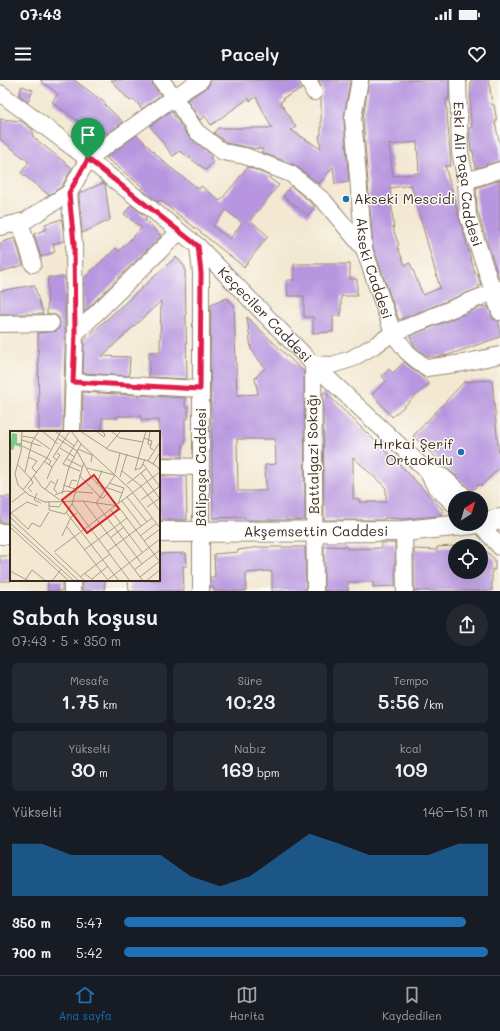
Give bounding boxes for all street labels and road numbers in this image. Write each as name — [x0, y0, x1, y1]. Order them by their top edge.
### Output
street label: Eski Ali Paşa Caddesi — [450, 101, 487, 249]
street label: Akseki Caddesi — [352, 217, 397, 321]
street label: Keçeciler Caddesi — [214, 262, 316, 366]
street label: Battalgazi Sokağı — [302, 394, 323, 514]
street label: Bâlipaşa Caddesi — [191, 408, 210, 526]
street label: Akşemsettin Caddesi — [244, 521, 388, 541]

